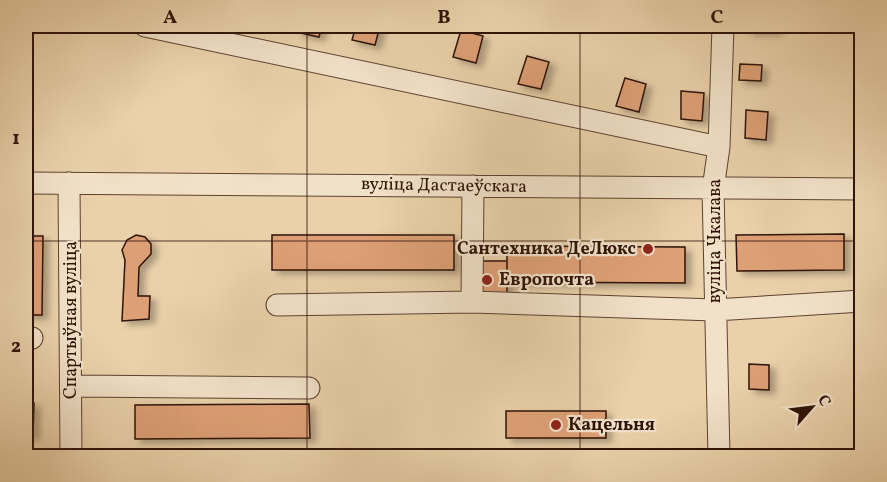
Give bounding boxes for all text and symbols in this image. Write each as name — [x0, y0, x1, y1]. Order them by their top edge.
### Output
text: A — [163, 4, 177, 32]
text: B — [437, 4, 451, 32]
text: C — [711, 4, 724, 32]
text: 1 — [12, 125, 20, 153]
street label: вуліца Дастаеўскага — [361, 172, 527, 200]
street label: вуліца Чкалава — [703, 179, 728, 303]
place label: Сантехника ДеЛюкс — [457, 237, 636, 262]
street label: Спартыўная вуліца — [59, 241, 84, 399]
marker: Сантехника ДеЛюкс — [641, 242, 655, 256]
place label: Европочта — [499, 268, 594, 293]
marker: Европочта — [480, 273, 494, 287]
text: 2 — [11, 333, 21, 361]
north arrow — [782, 377, 842, 437]
text: С — [811, 391, 836, 411]
place label: Кацельня — [568, 413, 655, 438]
marker: Кацельня — [549, 418, 563, 432]

